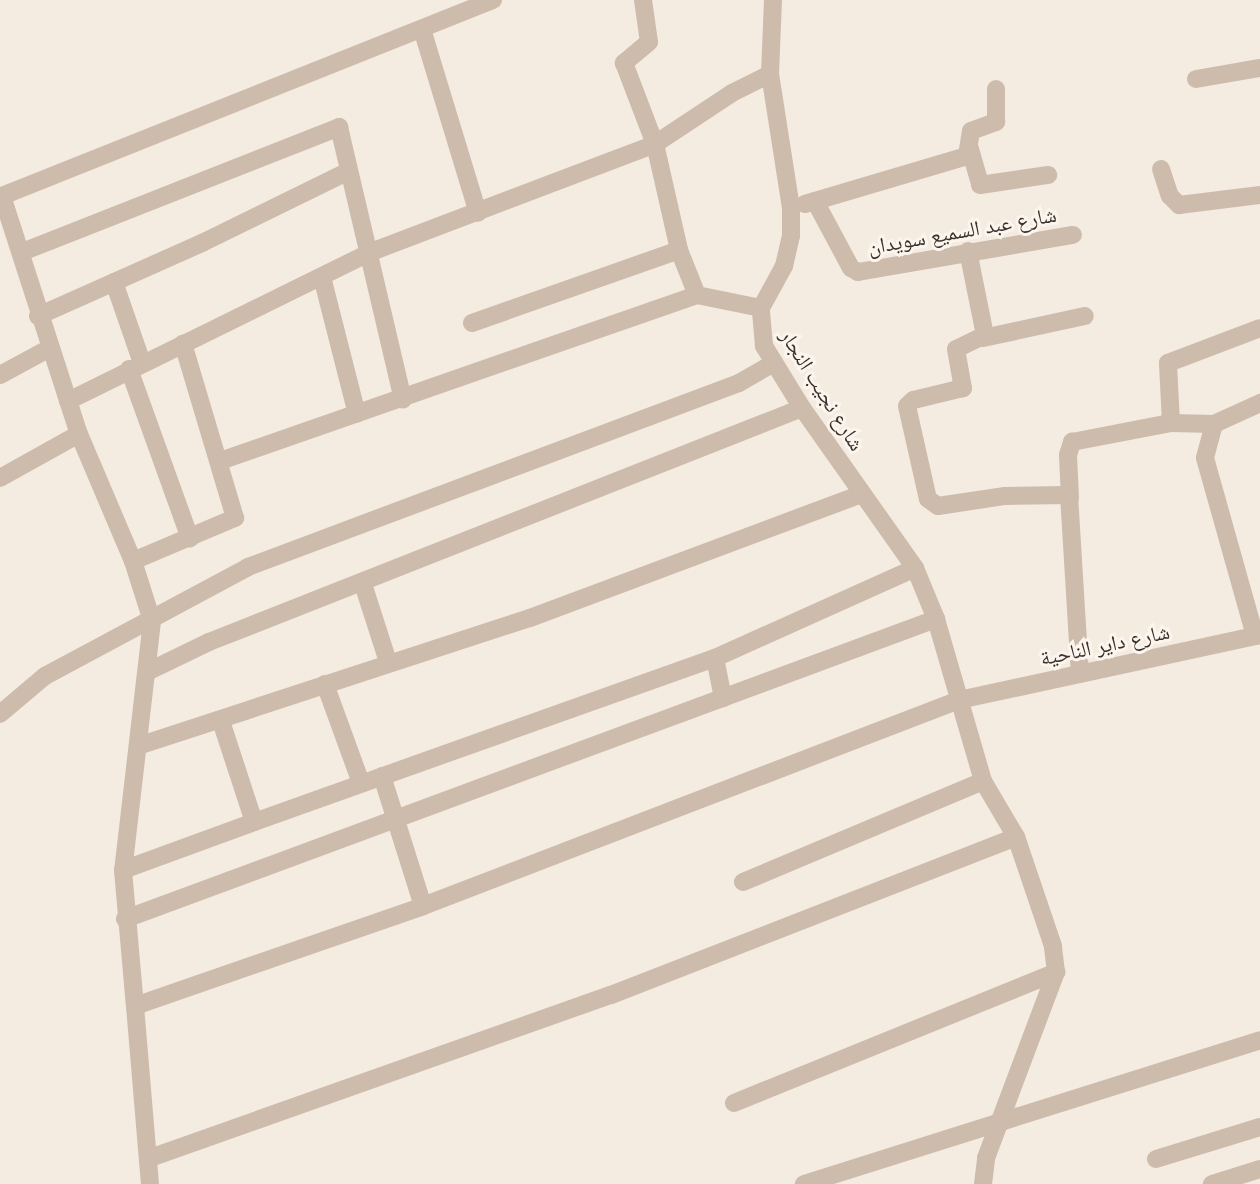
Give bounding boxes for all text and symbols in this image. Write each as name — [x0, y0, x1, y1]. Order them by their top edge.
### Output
street label: شارع عبد السميع سويدان — [866, 202, 1058, 260]
street label: شارع نجيب النجار — [775, 325, 869, 455]
street label: شارع داير الناحية — [1038, 619, 1172, 671]

